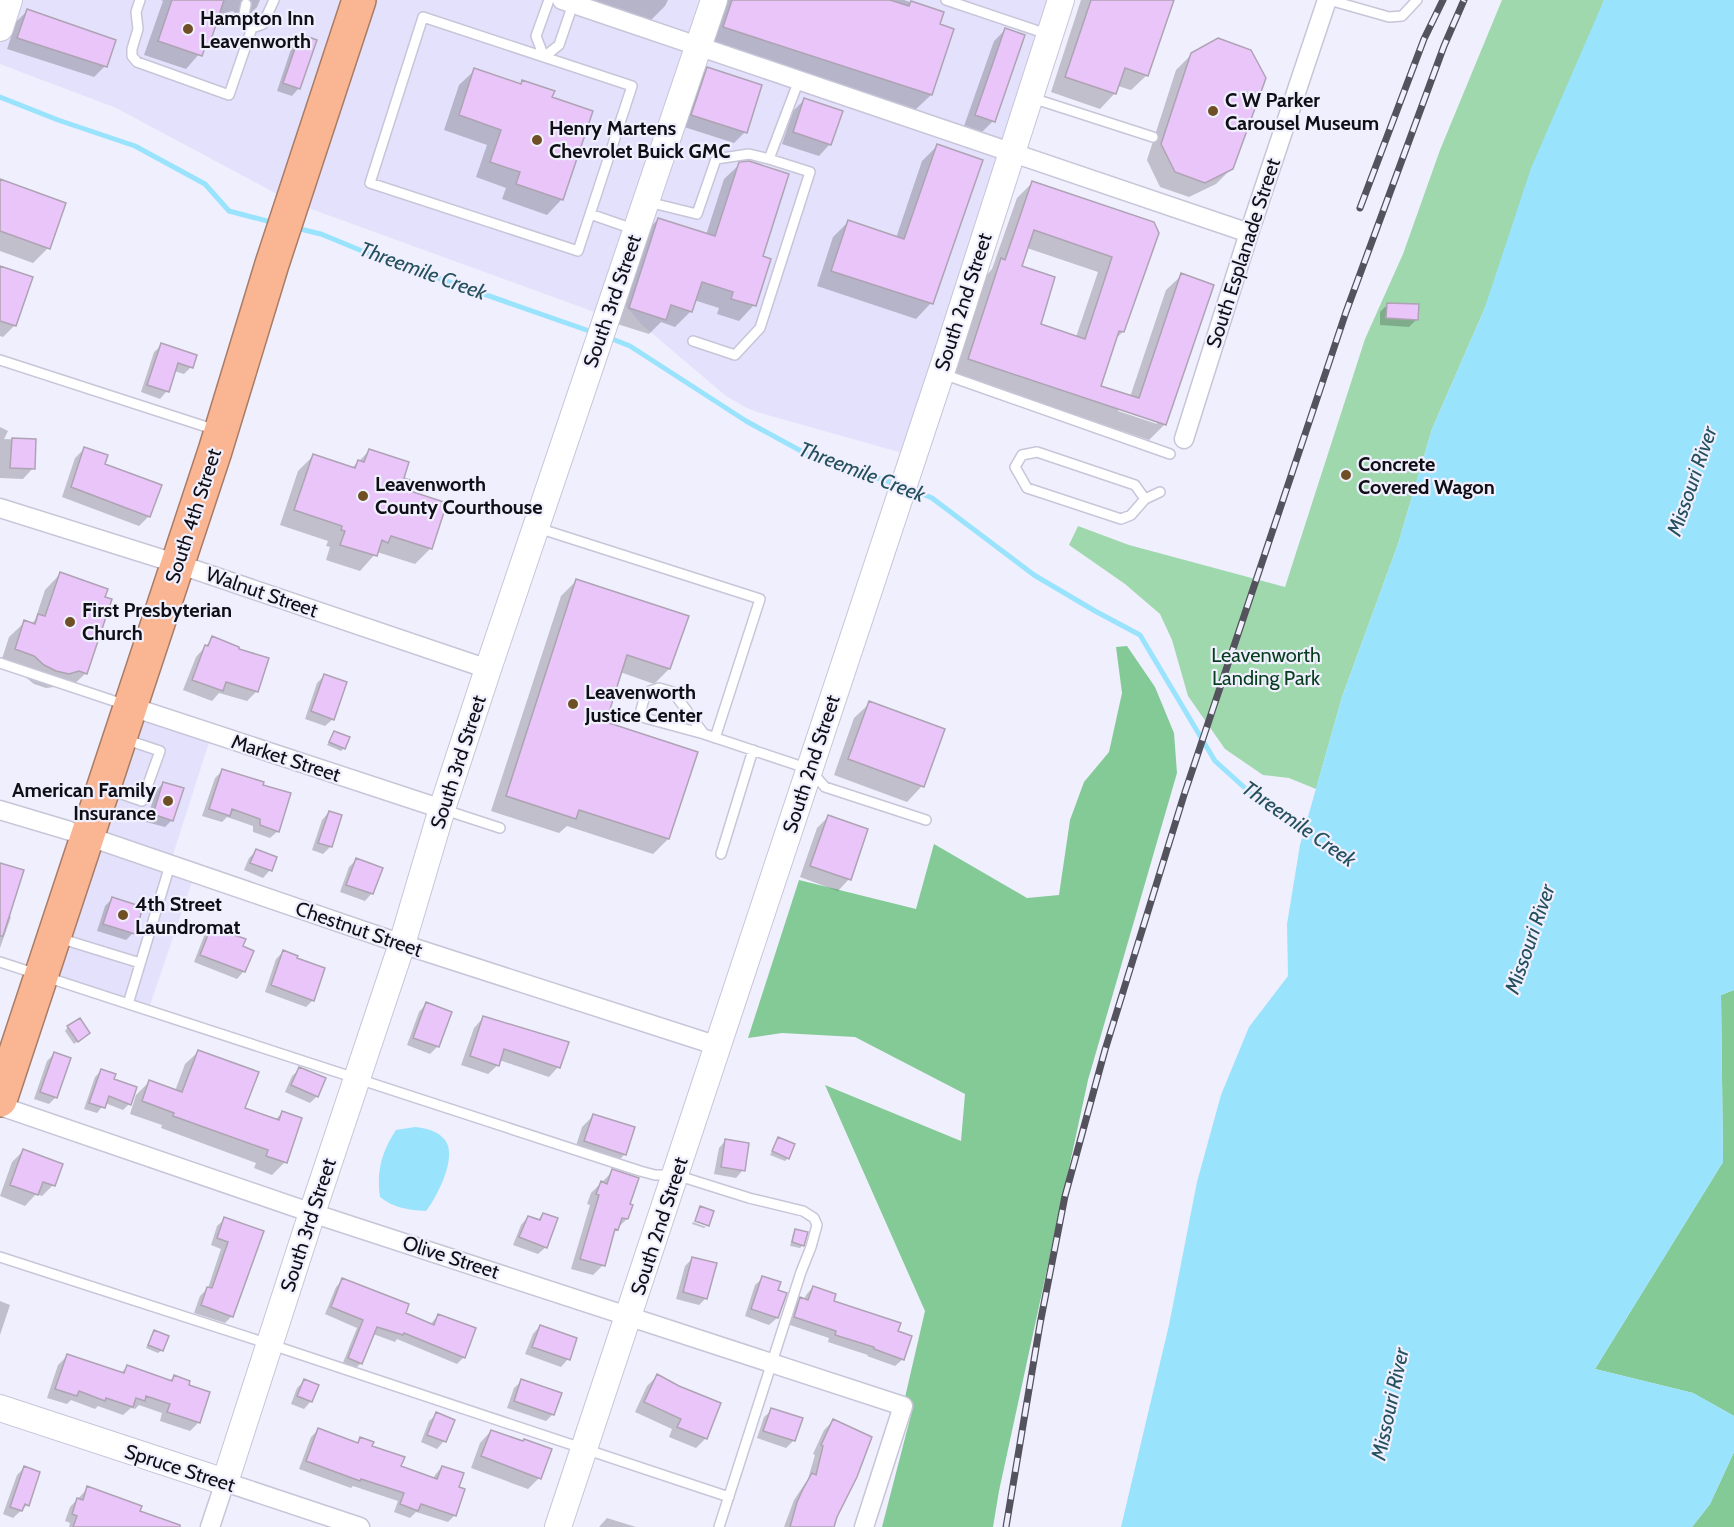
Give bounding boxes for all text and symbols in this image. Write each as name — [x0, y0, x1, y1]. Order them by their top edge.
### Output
place label: Hampton Inn Leavenworth — [200, 6, 314, 53]
marker: Hampton Inn Leavenworth — [181, 22, 195, 36]
place label: C W Parker Carousel Museum — [1225, 88, 1379, 135]
marker: C W Parker Carousel Museum — [1206, 104, 1220, 118]
place label: Henry Martens Chevrolet Buick GMC — [549, 116, 731, 163]
marker: Henry Martens Chevrolet Buick GMC — [530, 133, 544, 147]
street label: South Esplanade Street — [1201, 155, 1285, 351]
street label: South 2nd Street — [929, 230, 997, 374]
street label: South 3rd Street — [578, 231, 646, 371]
water label: Threemile Creek — [356, 236, 491, 305]
water label: Missouri River — [1661, 421, 1722, 540]
water label: Threemile Creek — [795, 436, 930, 507]
street label: South 4th Street — [160, 445, 226, 586]
place label: Concrete Covered Wagon — [1358, 452, 1495, 499]
marker: Concrete Covered Wagon — [1339, 468, 1353, 482]
place label: Leavenworth County Courthouse — [375, 472, 543, 519]
marker: Leavenworth County Courthouse — [356, 489, 370, 503]
street label: Walnut Street — [203, 562, 321, 622]
place label: First Presbyterian Church — [82, 598, 232, 645]
marker: First Presbyterian Church — [63, 615, 77, 629]
park label: Leavenworth Landing Park — [1211, 643, 1321, 690]
place label: Leavenworth Justice Center — [584, 680, 703, 727]
street label: South 3rd Street — [425, 692, 491, 832]
street label: South 2nd Street — [777, 692, 845, 836]
marker: Leavenworth Justice Center — [566, 697, 580, 711]
street label: Market Street — [228, 729, 344, 787]
water label: Threemile Creek — [1238, 775, 1362, 873]
place label: American Family Insurance — [12, 778, 156, 825]
marker: American Family Insurance — [161, 794, 175, 808]
water label: Missouri River — [1499, 879, 1560, 998]
place label: 4th Street Laundromat — [135, 892, 240, 939]
street label: Chestnut Street — [292, 896, 426, 962]
marker: 4th Street Laundromat — [116, 908, 130, 922]
street label: South 2nd Street — [625, 1154, 693, 1298]
street label: South 3rd Street — [275, 1155, 341, 1295]
street label: Olive Street — [400, 1230, 503, 1284]
water label: Missouri River — [1365, 1344, 1414, 1463]
street label: Spruce Street — [122, 1439, 238, 1497]

